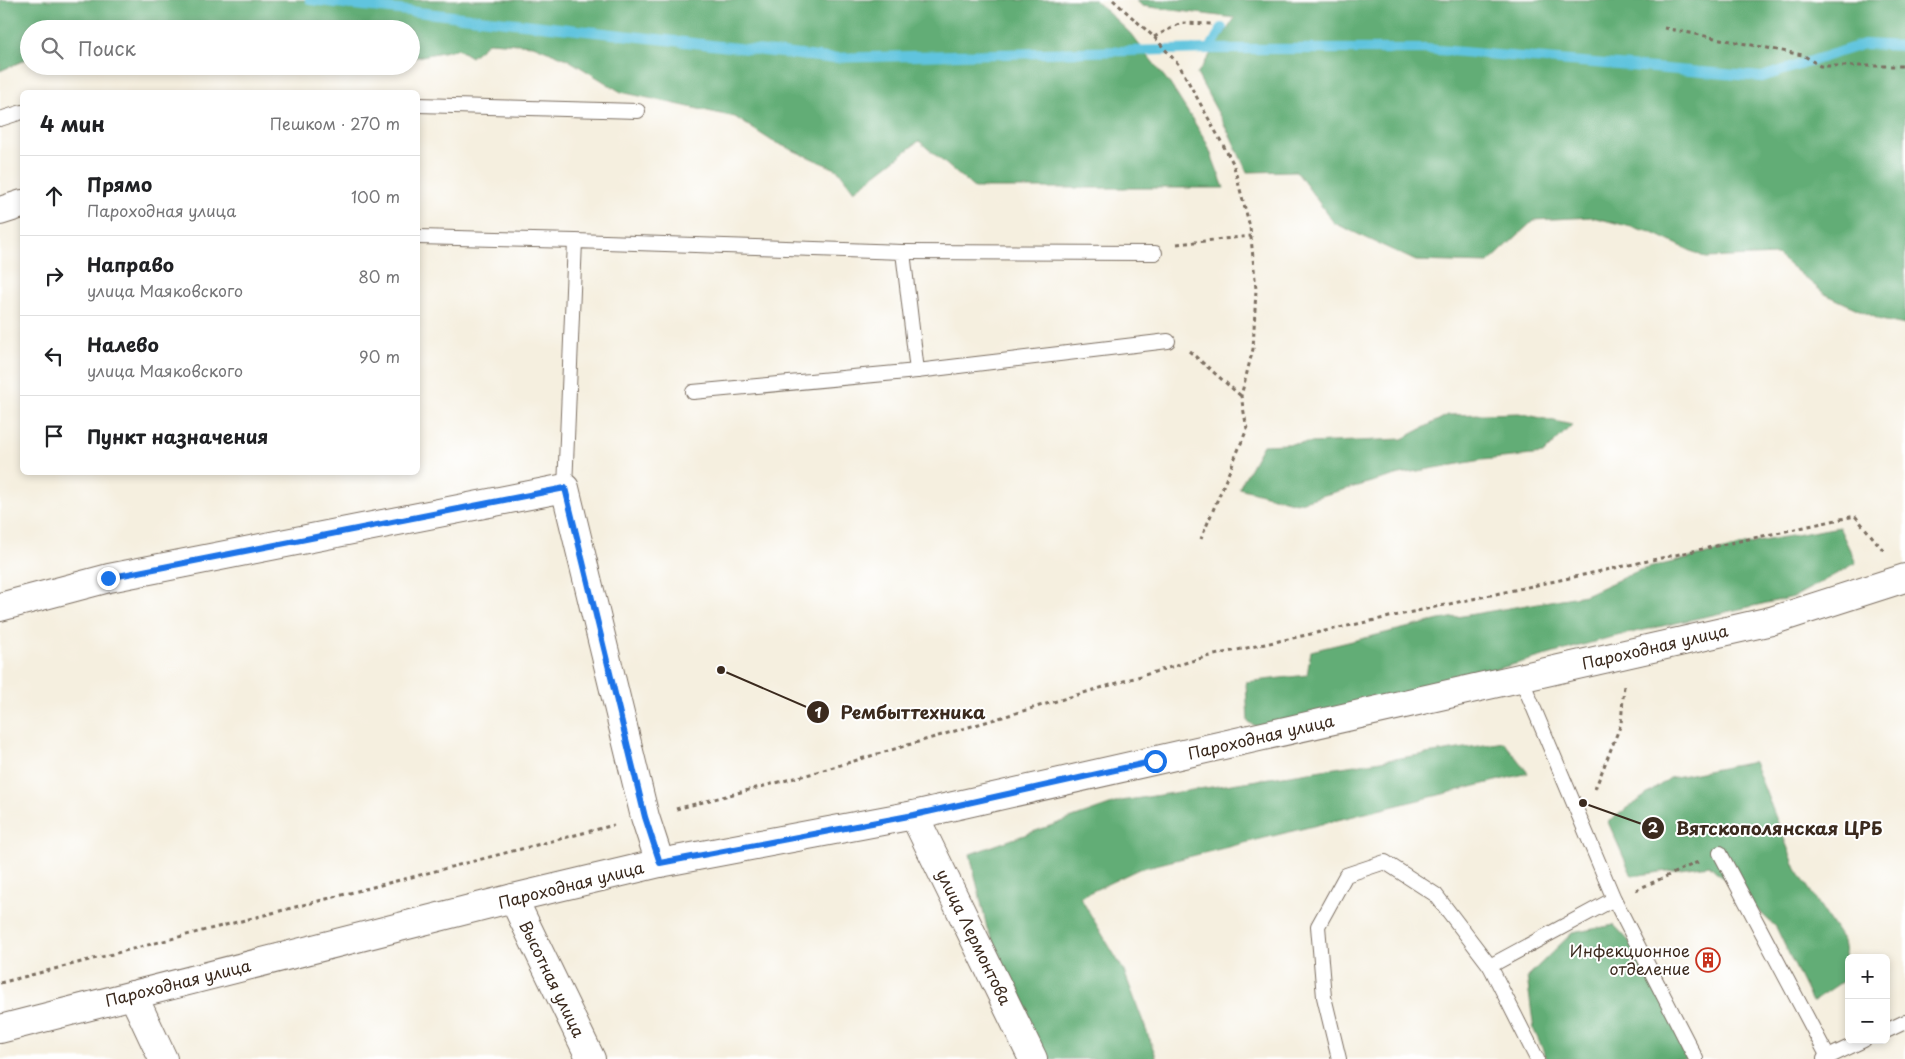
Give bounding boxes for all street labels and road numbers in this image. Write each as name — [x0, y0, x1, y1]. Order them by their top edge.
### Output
street label: Пароходная улица — [1579, 618, 1730, 675]
street label: Пароходная улица — [1185, 708, 1336, 765]
street label: Пароходная улица — [495, 854, 646, 914]
street label: улица Лермонтова — [932, 864, 1018, 1009]
street label: Высотная улица — [514, 916, 592, 1041]
street label: Пароходная улица — [102, 952, 253, 1012]

